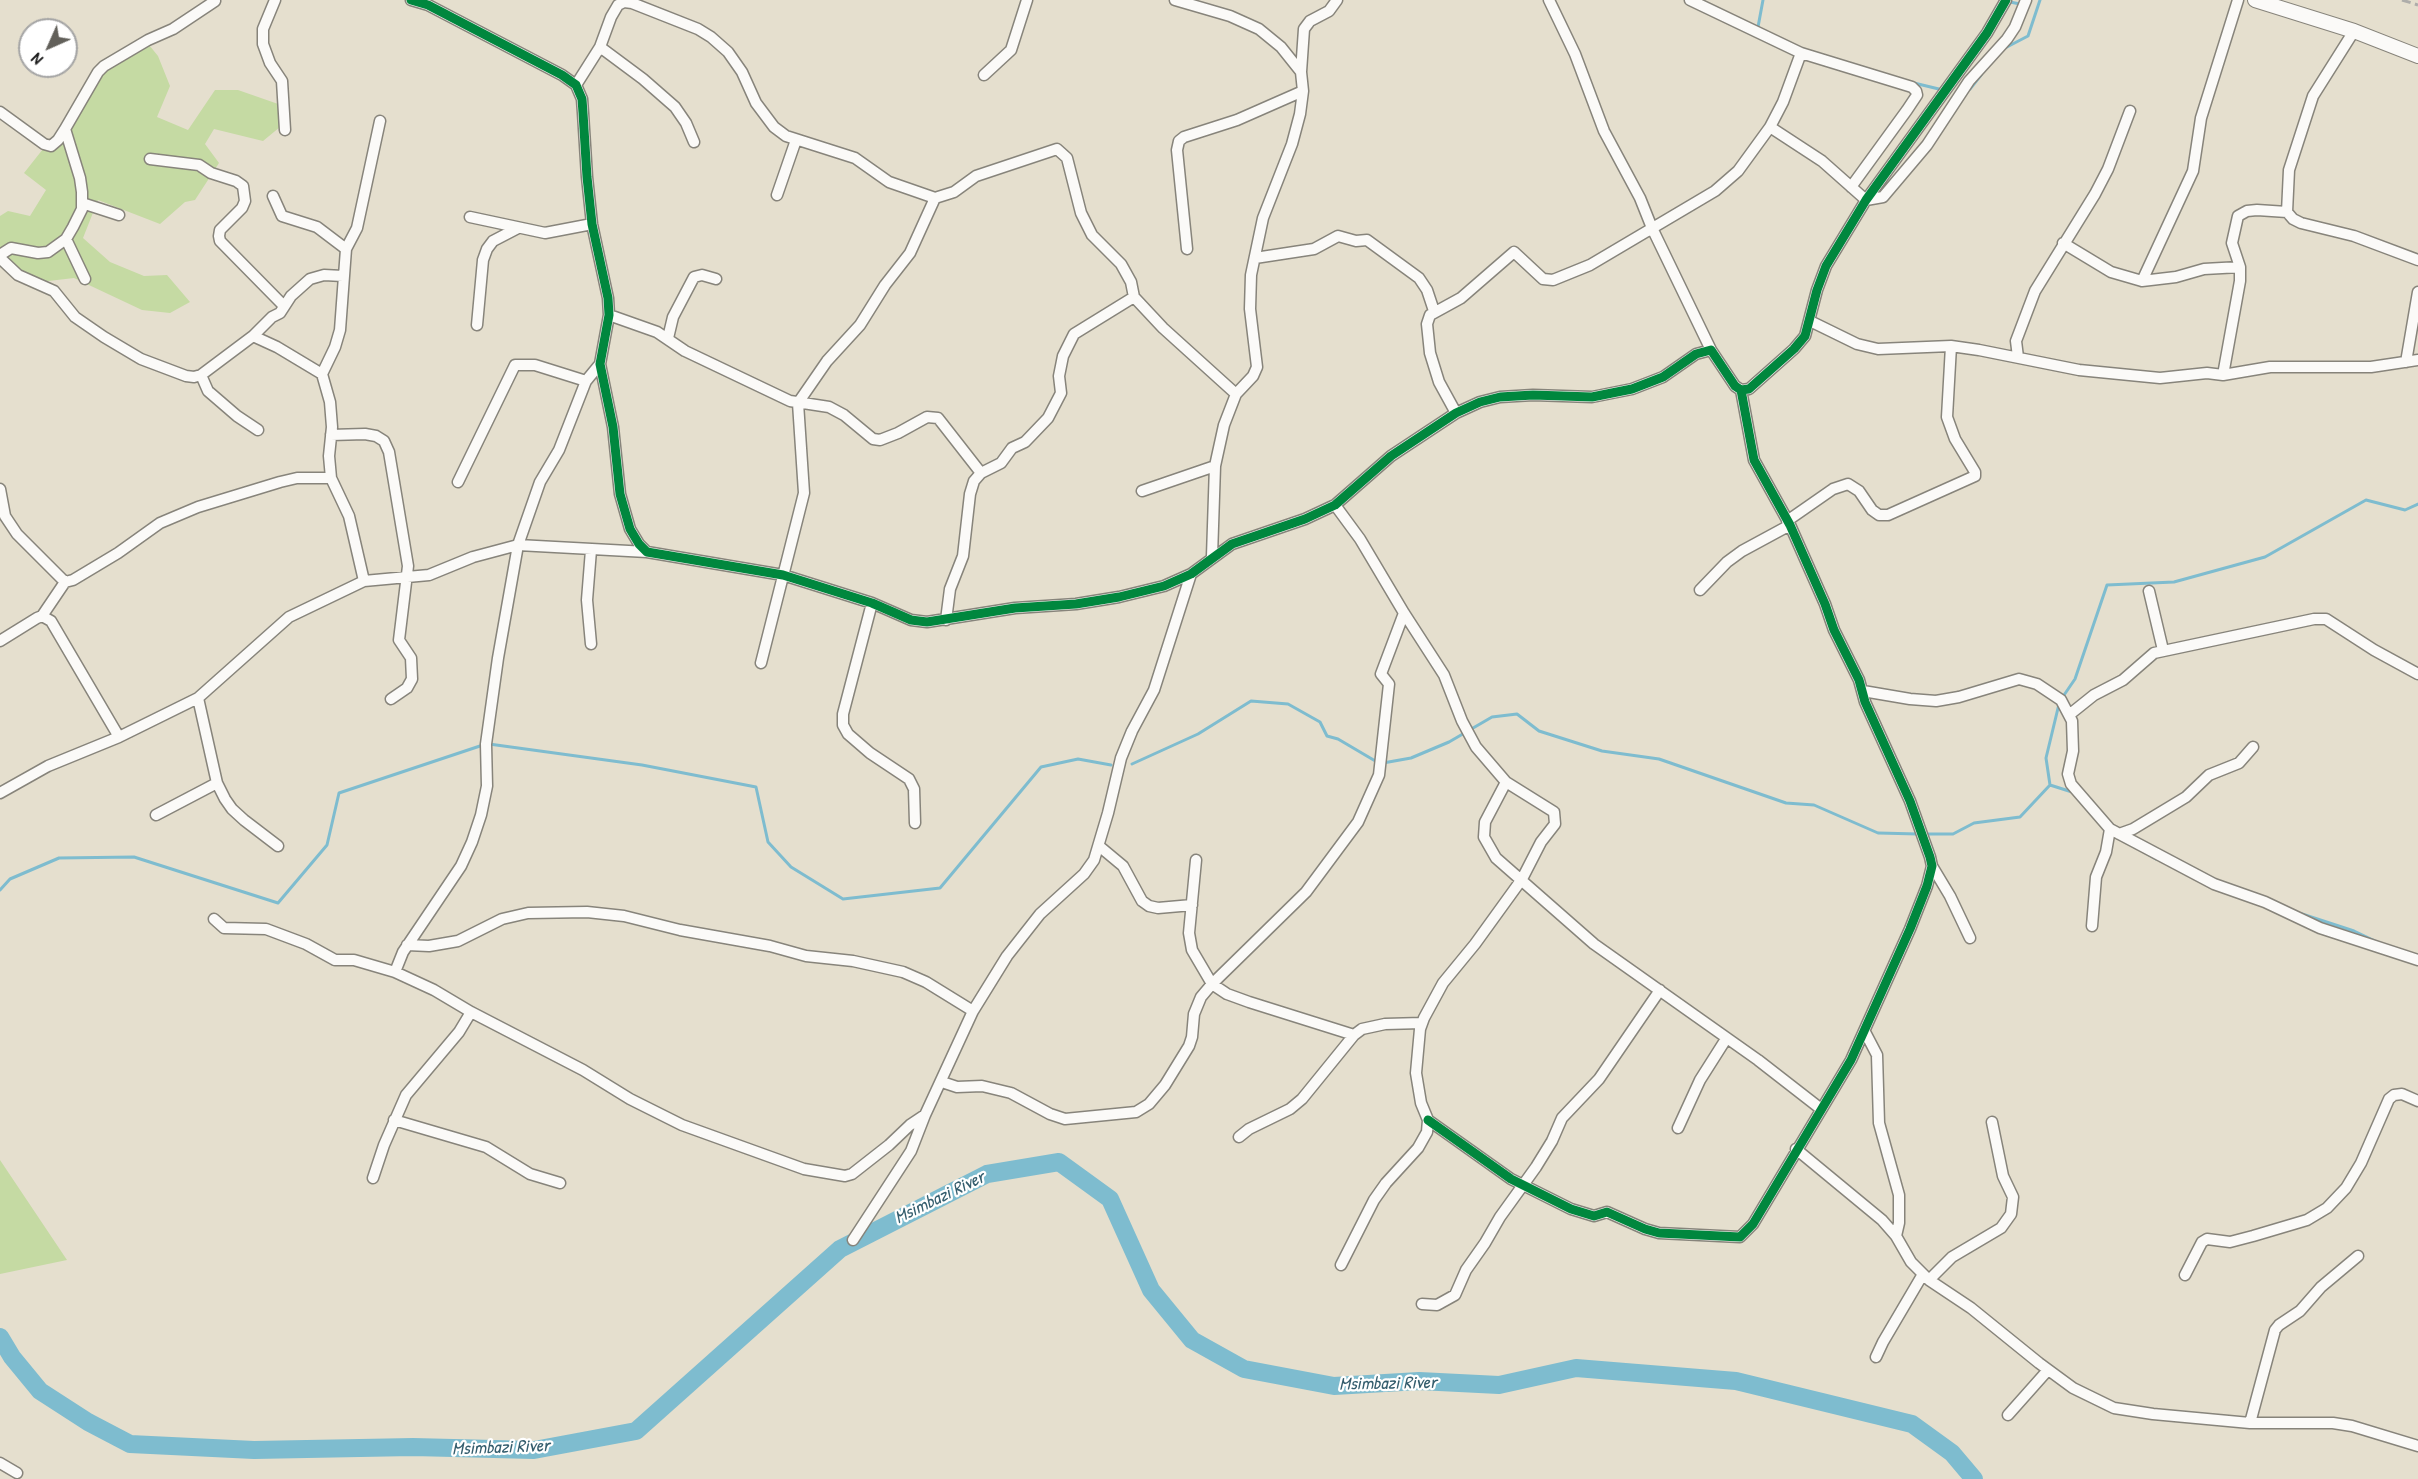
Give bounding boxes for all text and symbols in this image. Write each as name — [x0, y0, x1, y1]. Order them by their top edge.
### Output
north arrow — [18, 18, 78, 78]
text: N — [26, 49, 47, 70]
water label: Msimbazi River — [891, 1167, 989, 1229]
water label: Msimbazi River — [1339, 1372, 1437, 1396]
water label: Msimbazi River — [452, 1436, 550, 1460]

